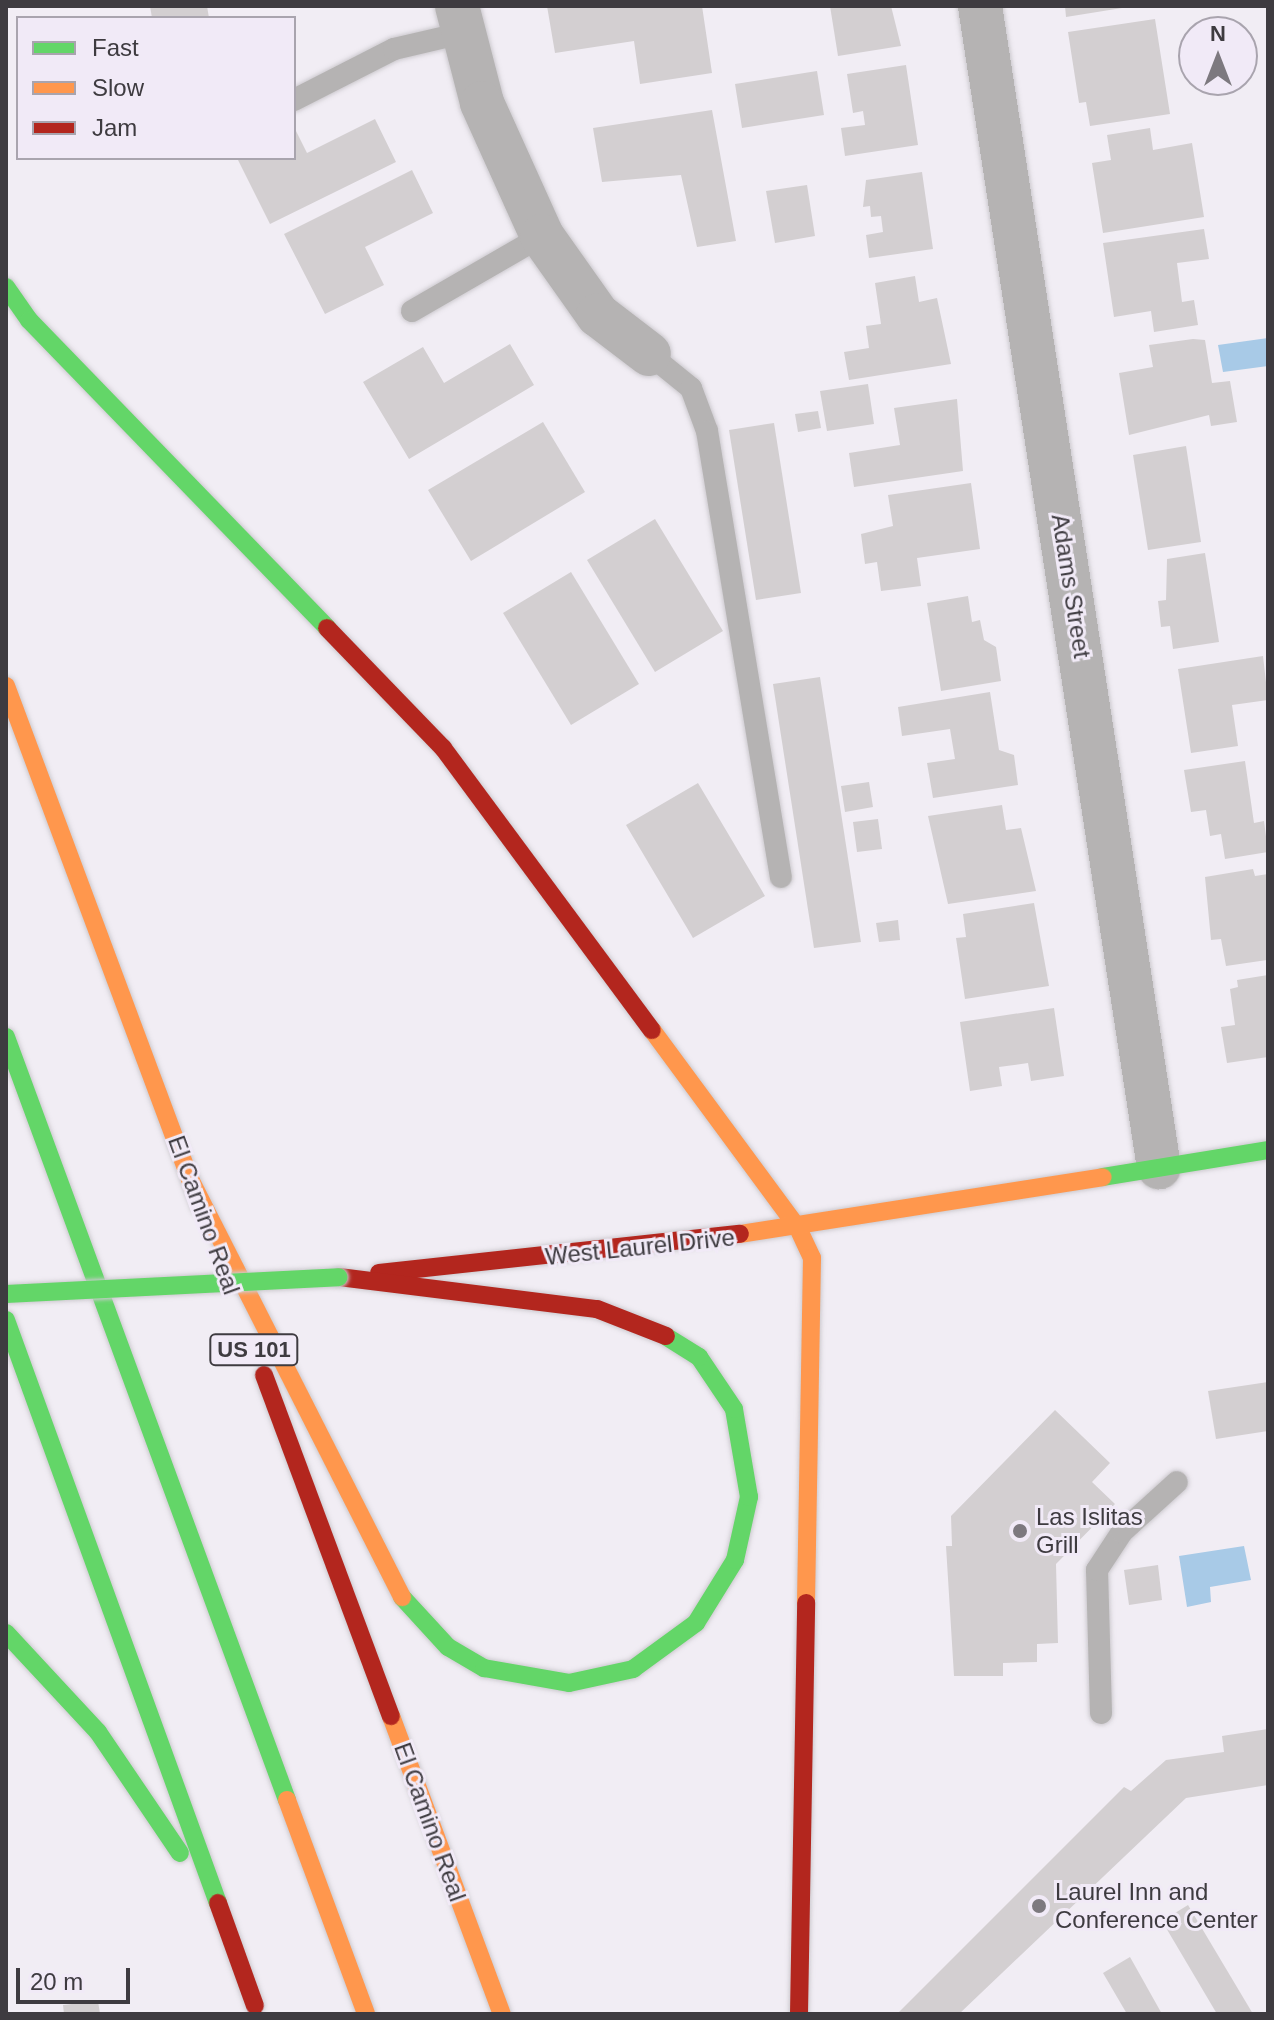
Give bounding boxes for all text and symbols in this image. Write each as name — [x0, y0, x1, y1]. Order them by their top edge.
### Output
legend — [16, 16, 296, 160]
north arrow — [1178, 16, 1258, 96]
text: N — [1210, 21, 1226, 46]
text: Fast — [92, 34, 139, 61]
text: Slow — [92, 74, 144, 101]
text: Jam — [92, 114, 137, 141]
street label: Adams Street — [1045, 512, 1097, 660]
street label: El Camino Real — [162, 1132, 246, 1298]
street label: West Laurel Drive — [544, 1223, 736, 1271]
road number: US 101 — [208, 1332, 300, 1368]
place label: Las Islitas Grill — [1036, 1503, 1143, 1559]
marker: Las Islitas Grill — [1011, 1522, 1029, 1540]
street label: El Camino Real — [388, 1739, 472, 1905]
place label: Laurel Inn and Conference Center — [1055, 1878, 1258, 1934]
marker: Laurel Inn and Conference Center — [1030, 1897, 1048, 1915]
scale bar — [20, 1952, 134, 2002]
text: 20 m — [30, 1968, 83, 1995]

